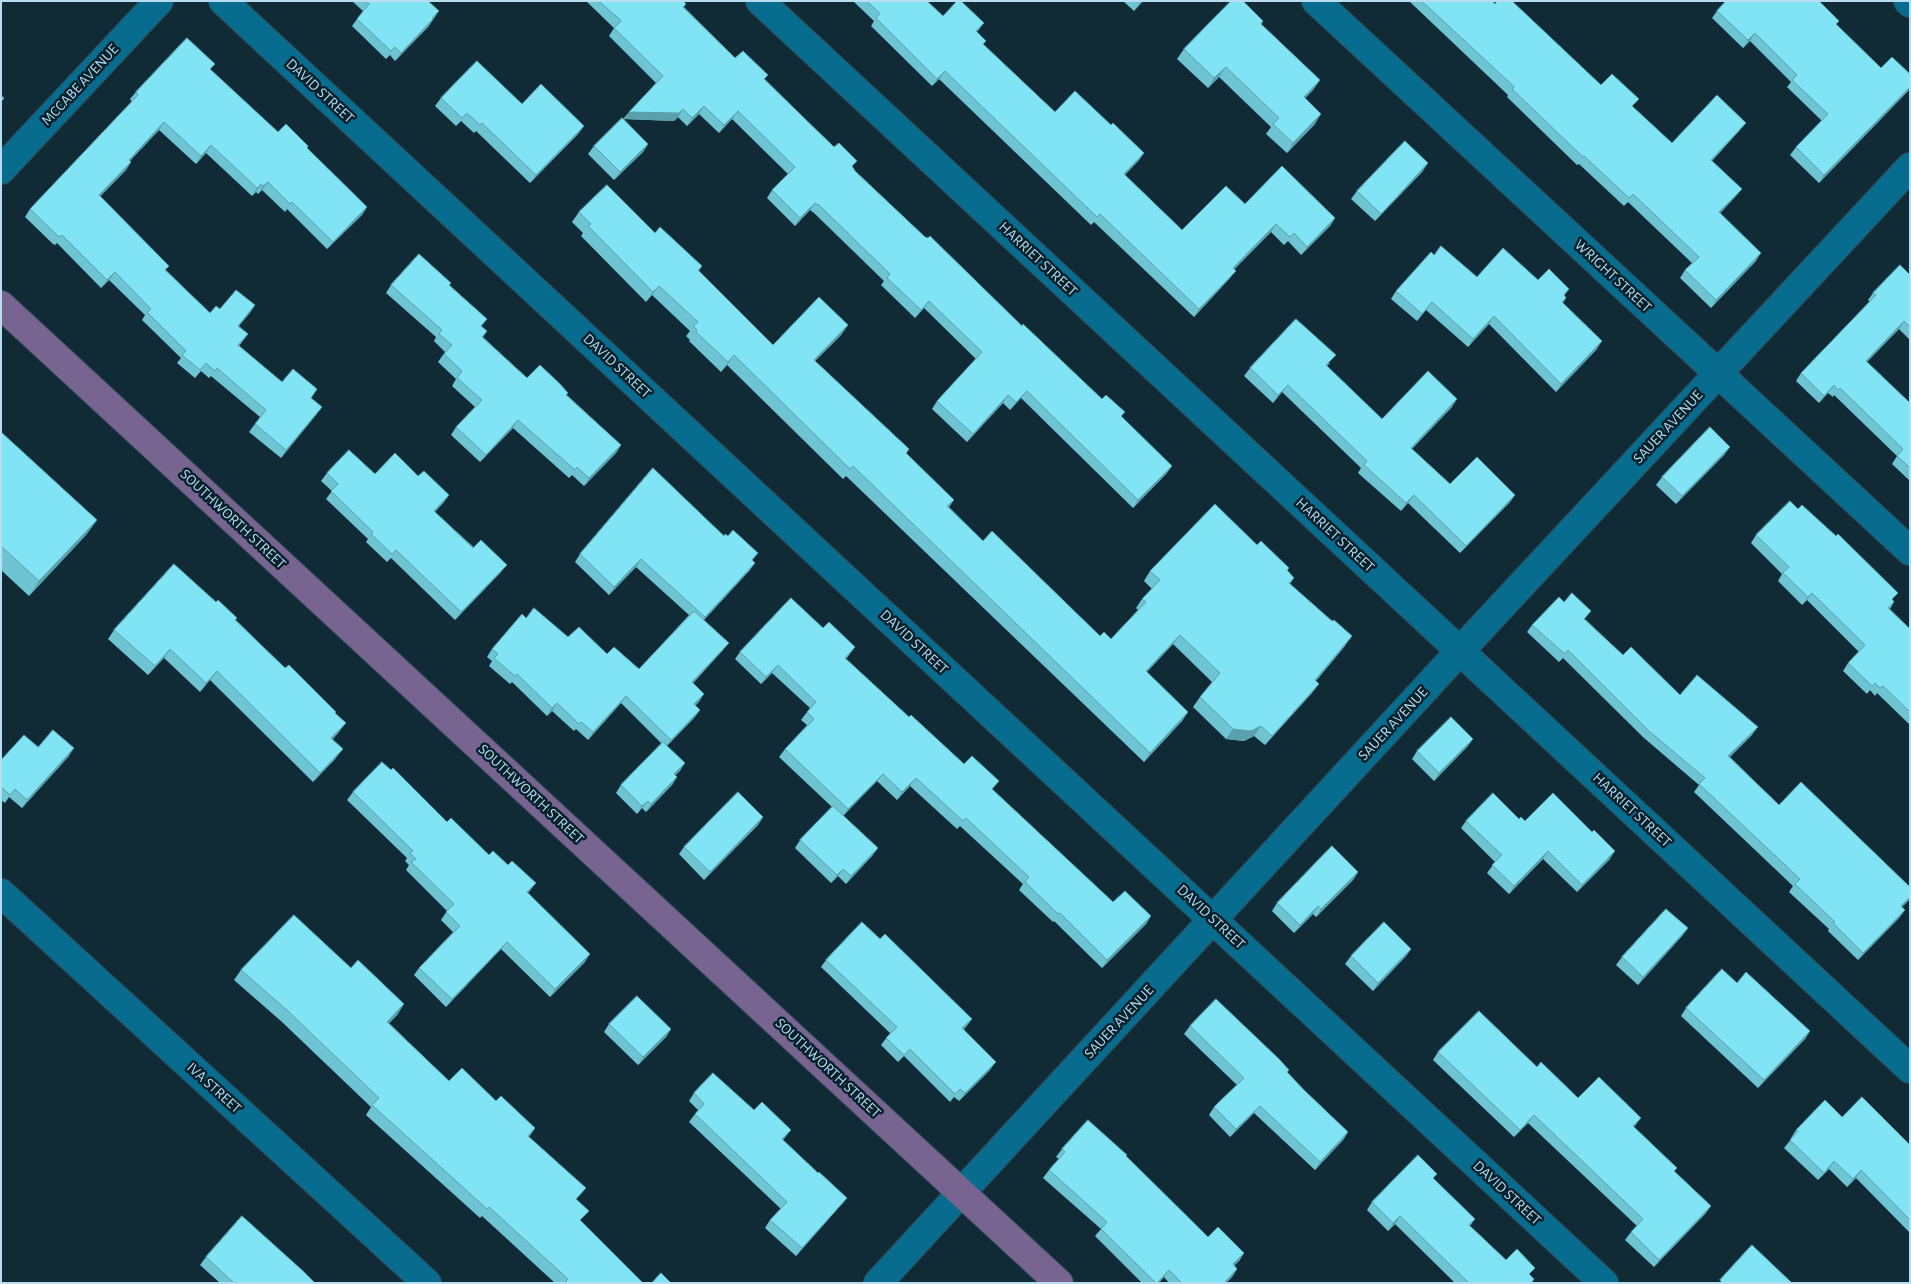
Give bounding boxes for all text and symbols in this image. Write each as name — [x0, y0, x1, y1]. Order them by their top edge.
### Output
street label: MCCABE AVENUE — [38, 41, 122, 129]
street label: DAVID STREET — [282, 55, 358, 127]
street label: HARRIET STREET — [995, 218, 1081, 300]
street label: WRIGHT STREET — [1571, 236, 1655, 316]
street label: DAVID STREET — [579, 330, 655, 402]
street label: SAUER AVENUE — [1629, 387, 1707, 467]
street label: SOUTHWORTH STREET — [176, 465, 290, 573]
street label: HARRIET STREET — [1292, 494, 1378, 576]
street label: DAVID STREET — [876, 606, 952, 678]
street label: SAUER AVENUE — [1354, 684, 1432, 764]
street label: SOUTHWORTH STREET — [474, 740, 588, 848]
street label: HARRIET STREET — [1589, 769, 1675, 851]
street label: DAVID STREET — [1173, 881, 1249, 953]
street label: SAUER AVENUE — [1080, 982, 1158, 1062]
street label: SOUTHWORTH STREET — [771, 1014, 885, 1122]
street label: IVA STREET — [183, 1059, 245, 1117]
street label: DAVID STREET — [1469, 1157, 1545, 1229]

